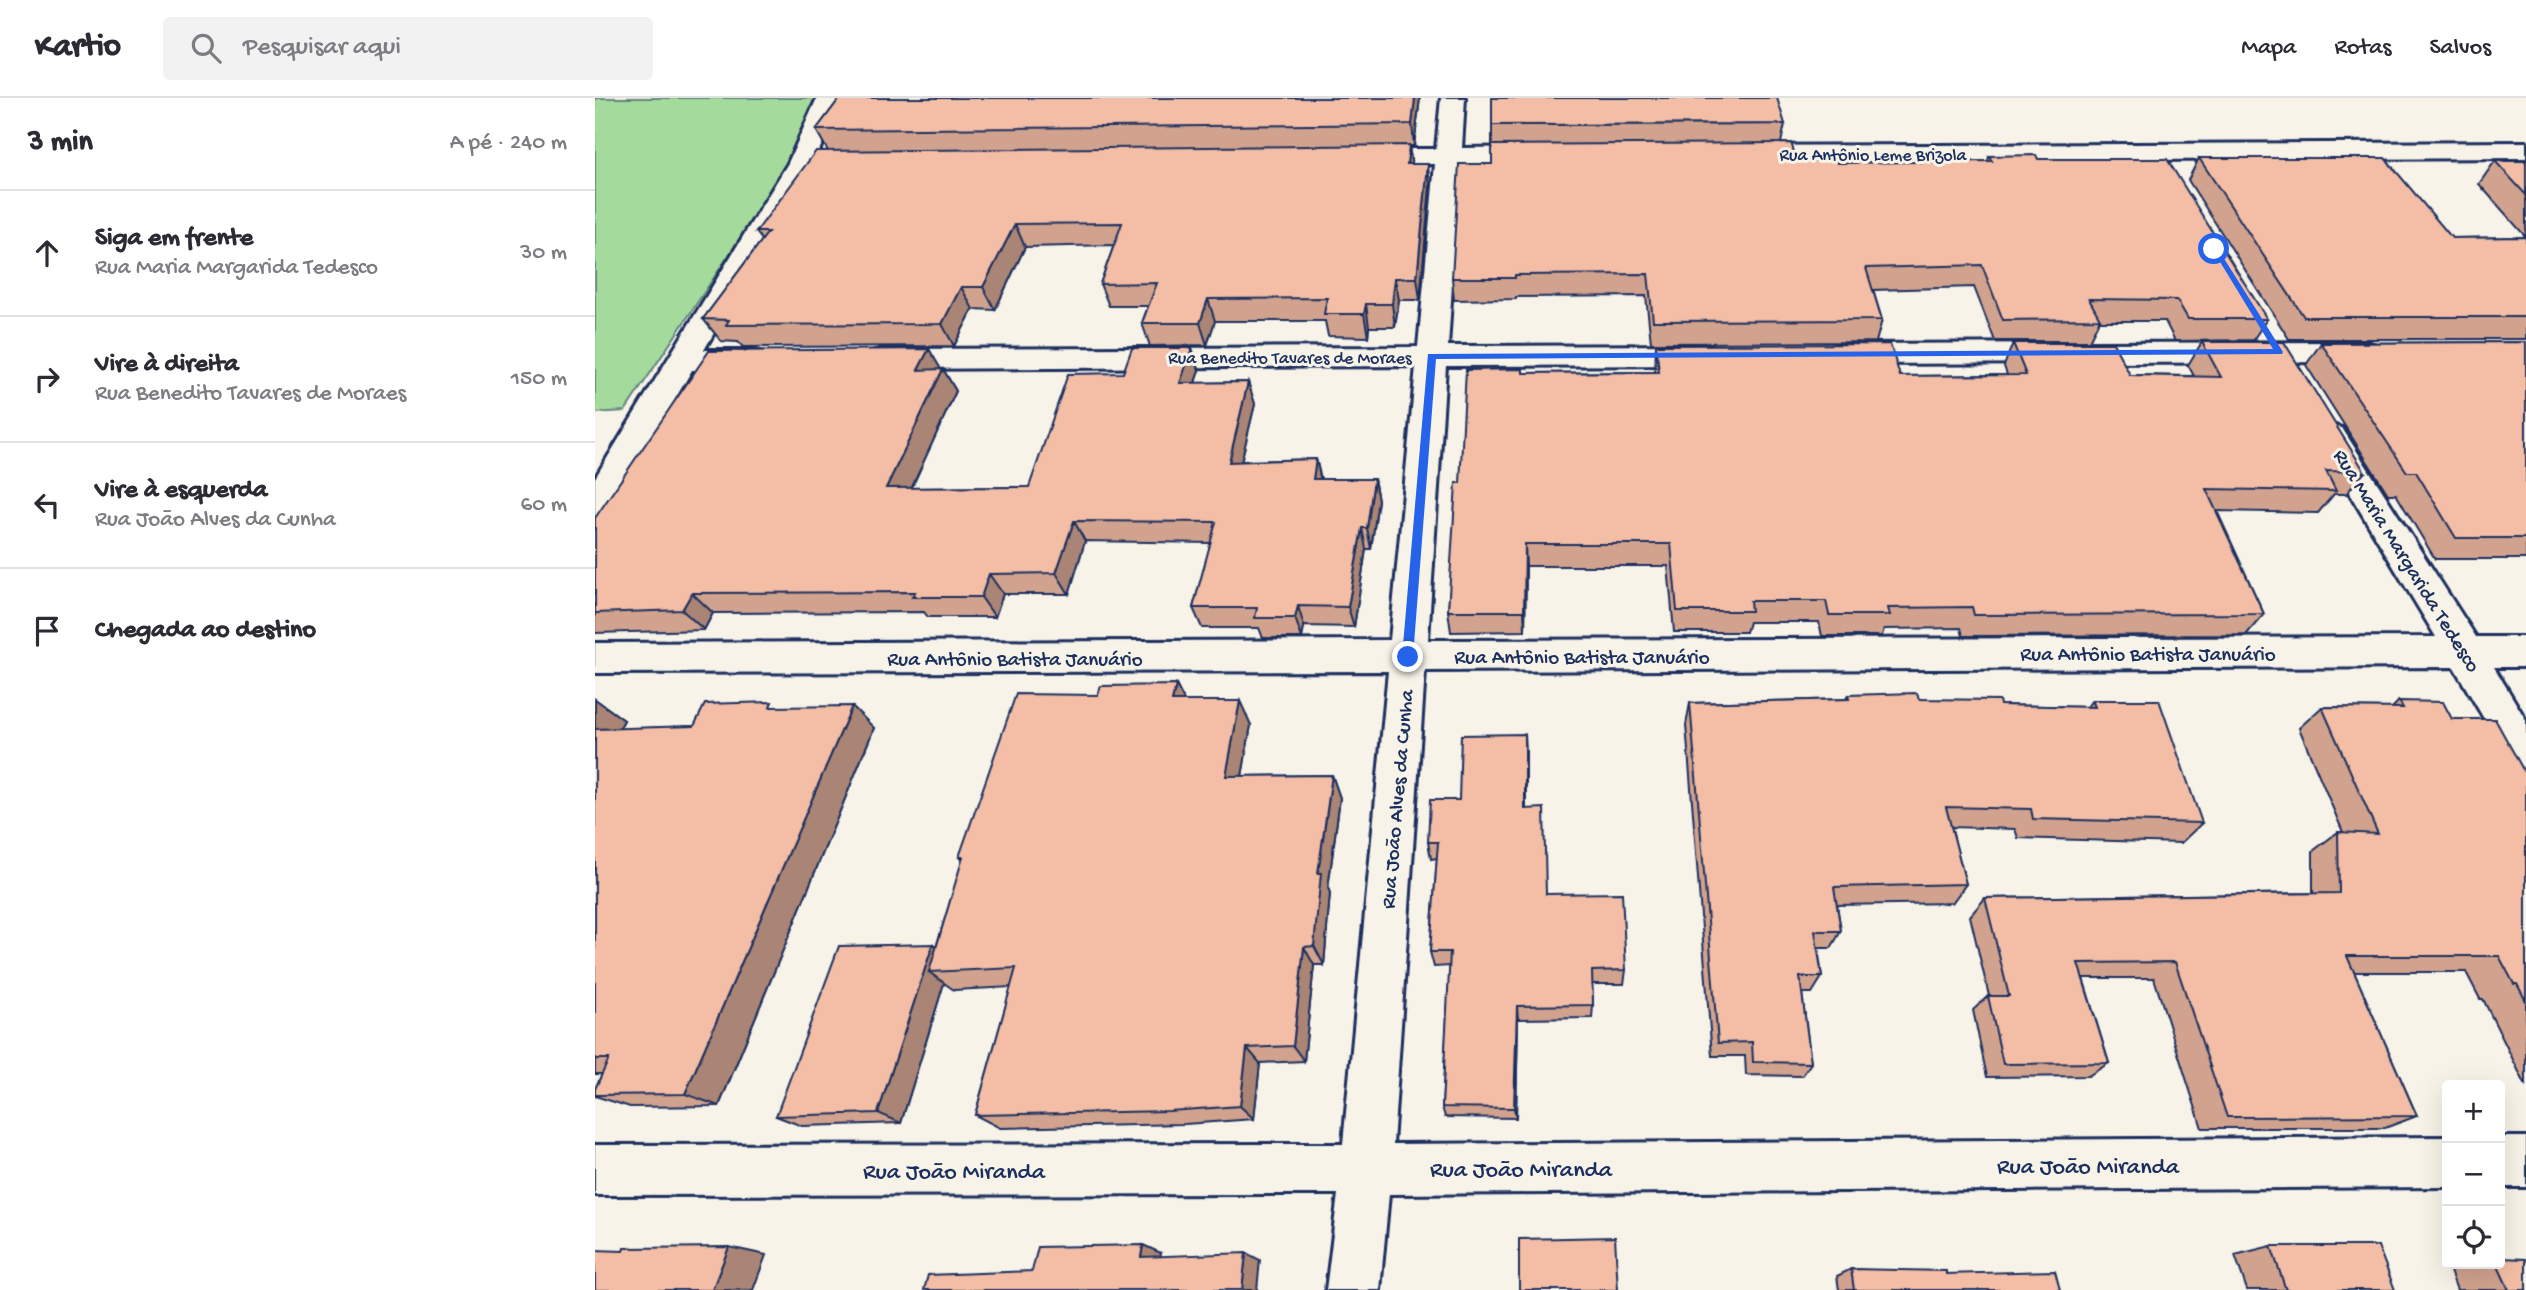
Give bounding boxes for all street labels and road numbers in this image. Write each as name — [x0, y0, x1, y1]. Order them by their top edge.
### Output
street label: Rua Antônio Leme Brizola — [1780, 146, 1967, 167]
street label: Rua Benedito Tavares de Moraes — [1168, 349, 1413, 370]
street label: Rua Maria Margarida Tedesco — [2326, 446, 2484, 678]
street label: Rua Antônio Batista Januário — [2020, 644, 2276, 669]
street label: Rua Antônio Batista Januário — [1454, 647, 1710, 672]
street label: Rua Antônio Batista Januário — [887, 649, 1143, 674]
street label: Rua João Alves da Cunha — [1377, 687, 1422, 910]
street label: Rua João Miranda — [1997, 1154, 2180, 1183]
street label: Rua João Miranda — [1430, 1157, 1613, 1186]
street label: Rua João Miranda — [863, 1159, 1046, 1188]

